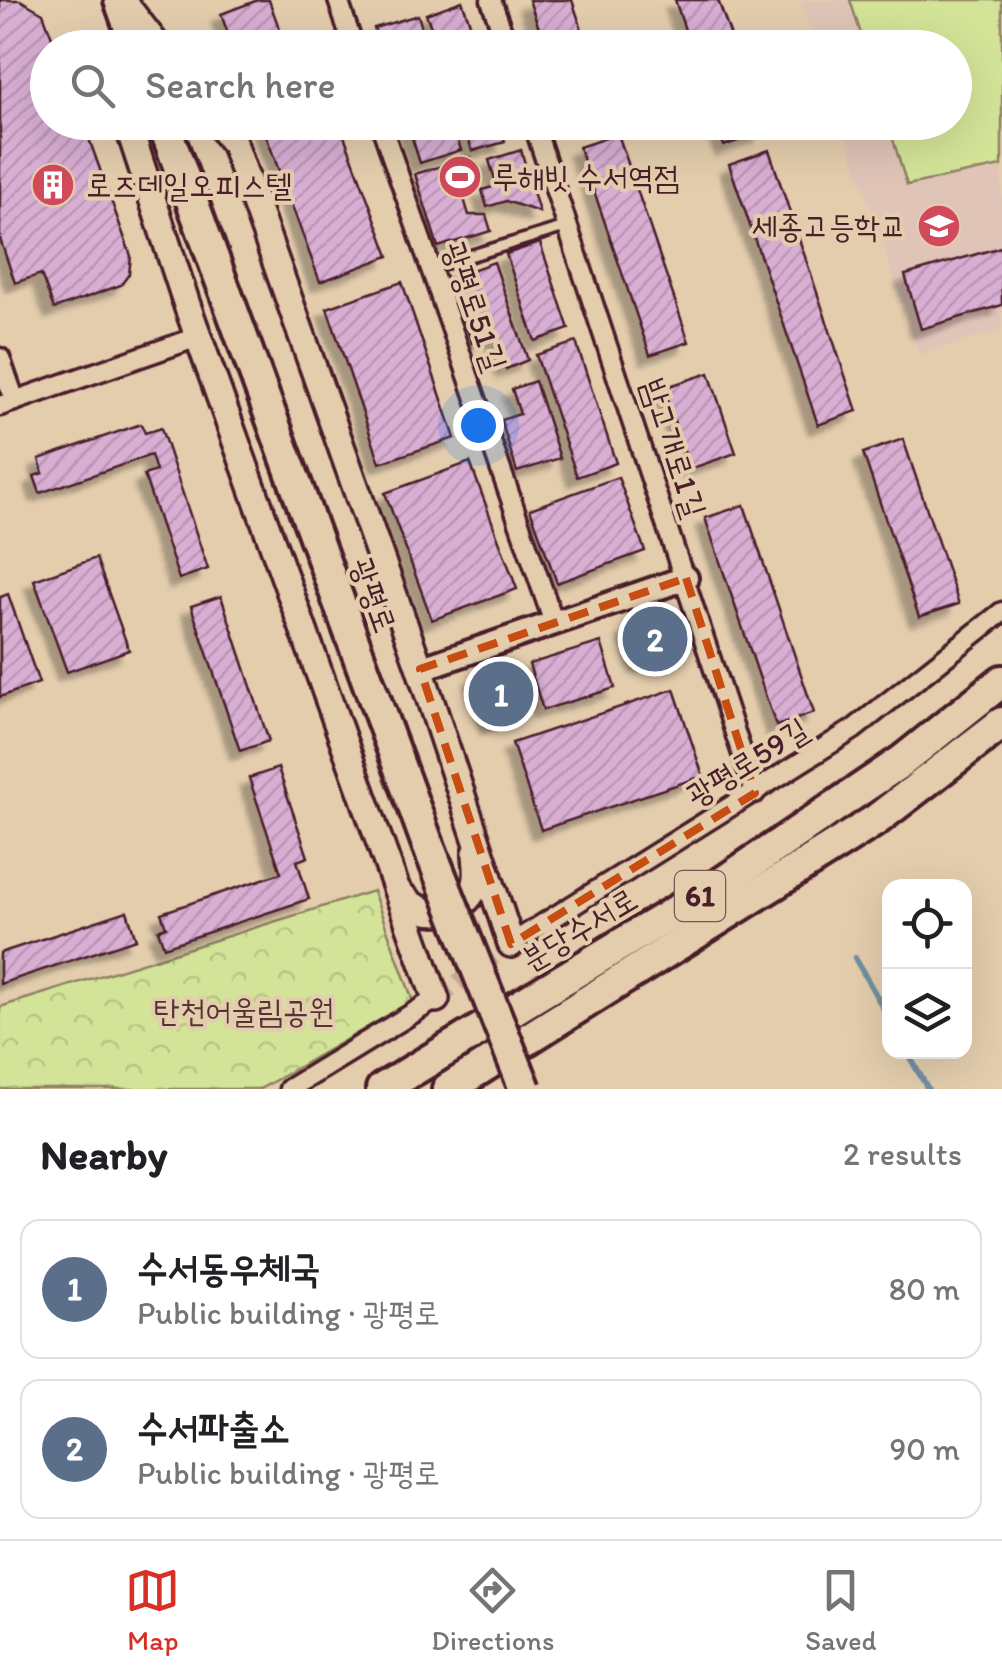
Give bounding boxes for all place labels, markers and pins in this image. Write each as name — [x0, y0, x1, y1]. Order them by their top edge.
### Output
sports icon: 루해빗 수서역점 — [437, 154, 483, 200]
place label: 루해빗 수서역점 — [492, 158, 679, 196]
building icon: 로즈데일오피스텔 — [30, 162, 76, 208]
place label: 로즈데일오피스텔 — [86, 166, 292, 204]
school or university icon: 세종고등학교 — [916, 203, 962, 249]
place label: 세종고등학교 — [752, 207, 906, 245]
pin: 2 — [622, 602, 688, 676]
pin: 1 — [468, 656, 534, 732]

